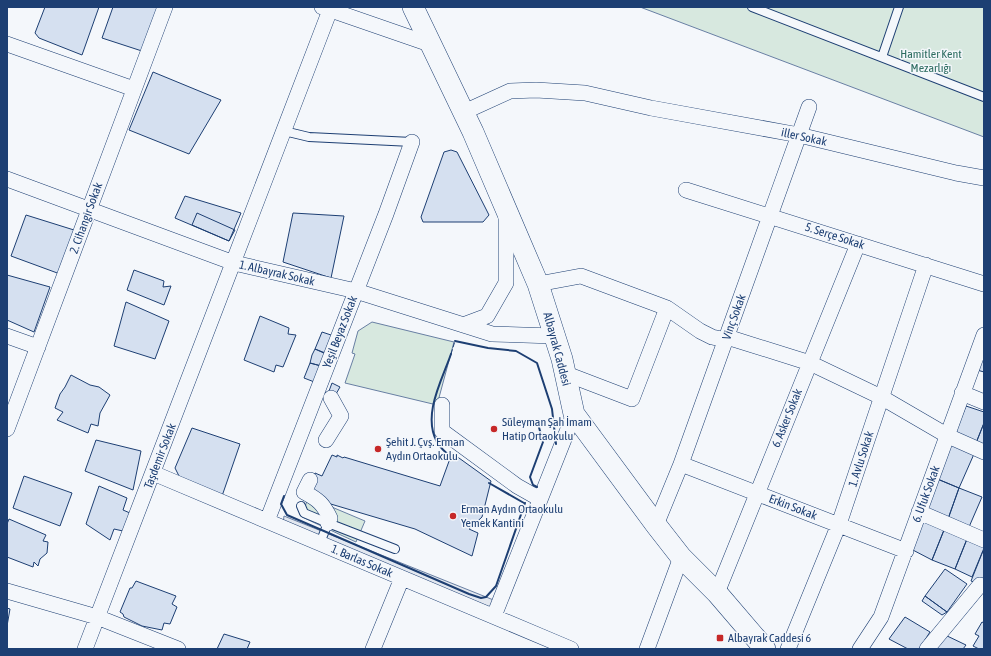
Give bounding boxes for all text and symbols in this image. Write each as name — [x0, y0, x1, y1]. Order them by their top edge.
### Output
park label: Hamitler Kent Mezarlığı — [900, 47, 962, 75]
street label: iller Sokak — [780, 125, 829, 149]
street label: 2. Cihangir Sokak — [67, 180, 106, 256]
street label: 5. Serçe Sokak — [803, 220, 867, 252]
street label: 1. Albayrak Sokak — [238, 257, 317, 289]
street label: Vinç Sokak — [719, 292, 749, 342]
street label: Yeşil Beyaz Sokak — [320, 293, 360, 370]
street label: Albayrak Caddesi — [540, 311, 574, 387]
street label: 6. Asker Sokak — [769, 386, 805, 449]
place label: Süleyman Şah İmam Hatip Ortaokulu — [502, 415, 592, 443]
street label: Taşdemir Sokak — [141, 421, 179, 491]
marker: Süleyman Şah İmam Hatip Ortaokulu — [489, 424, 499, 434]
street label: 1. Avlu Sokak — [845, 429, 877, 489]
place label: Şehit J. Çvş. Erman Aydın Ortaokulu — [386, 435, 465, 463]
marker: Şehit J. Çvş. Erman Aydın Ortaokulu — [373, 444, 383, 454]
street label: 6. Ufuk Sokak — [909, 463, 943, 524]
street label: Erkin Sokak — [767, 491, 820, 523]
place label: Erman Aydın Ortaokulu Yemek Kantini — [461, 502, 563, 530]
marker: Erman Aydın Ortaokulu Yemek Kantini — [448, 511, 458, 521]
street label: 1. Barlas Sokak — [329, 542, 396, 581]
place label: Albayrak Caddesi 6 — [728, 631, 812, 645]
marker: Albayrak Caddesi 6 — [715, 633, 725, 643]

